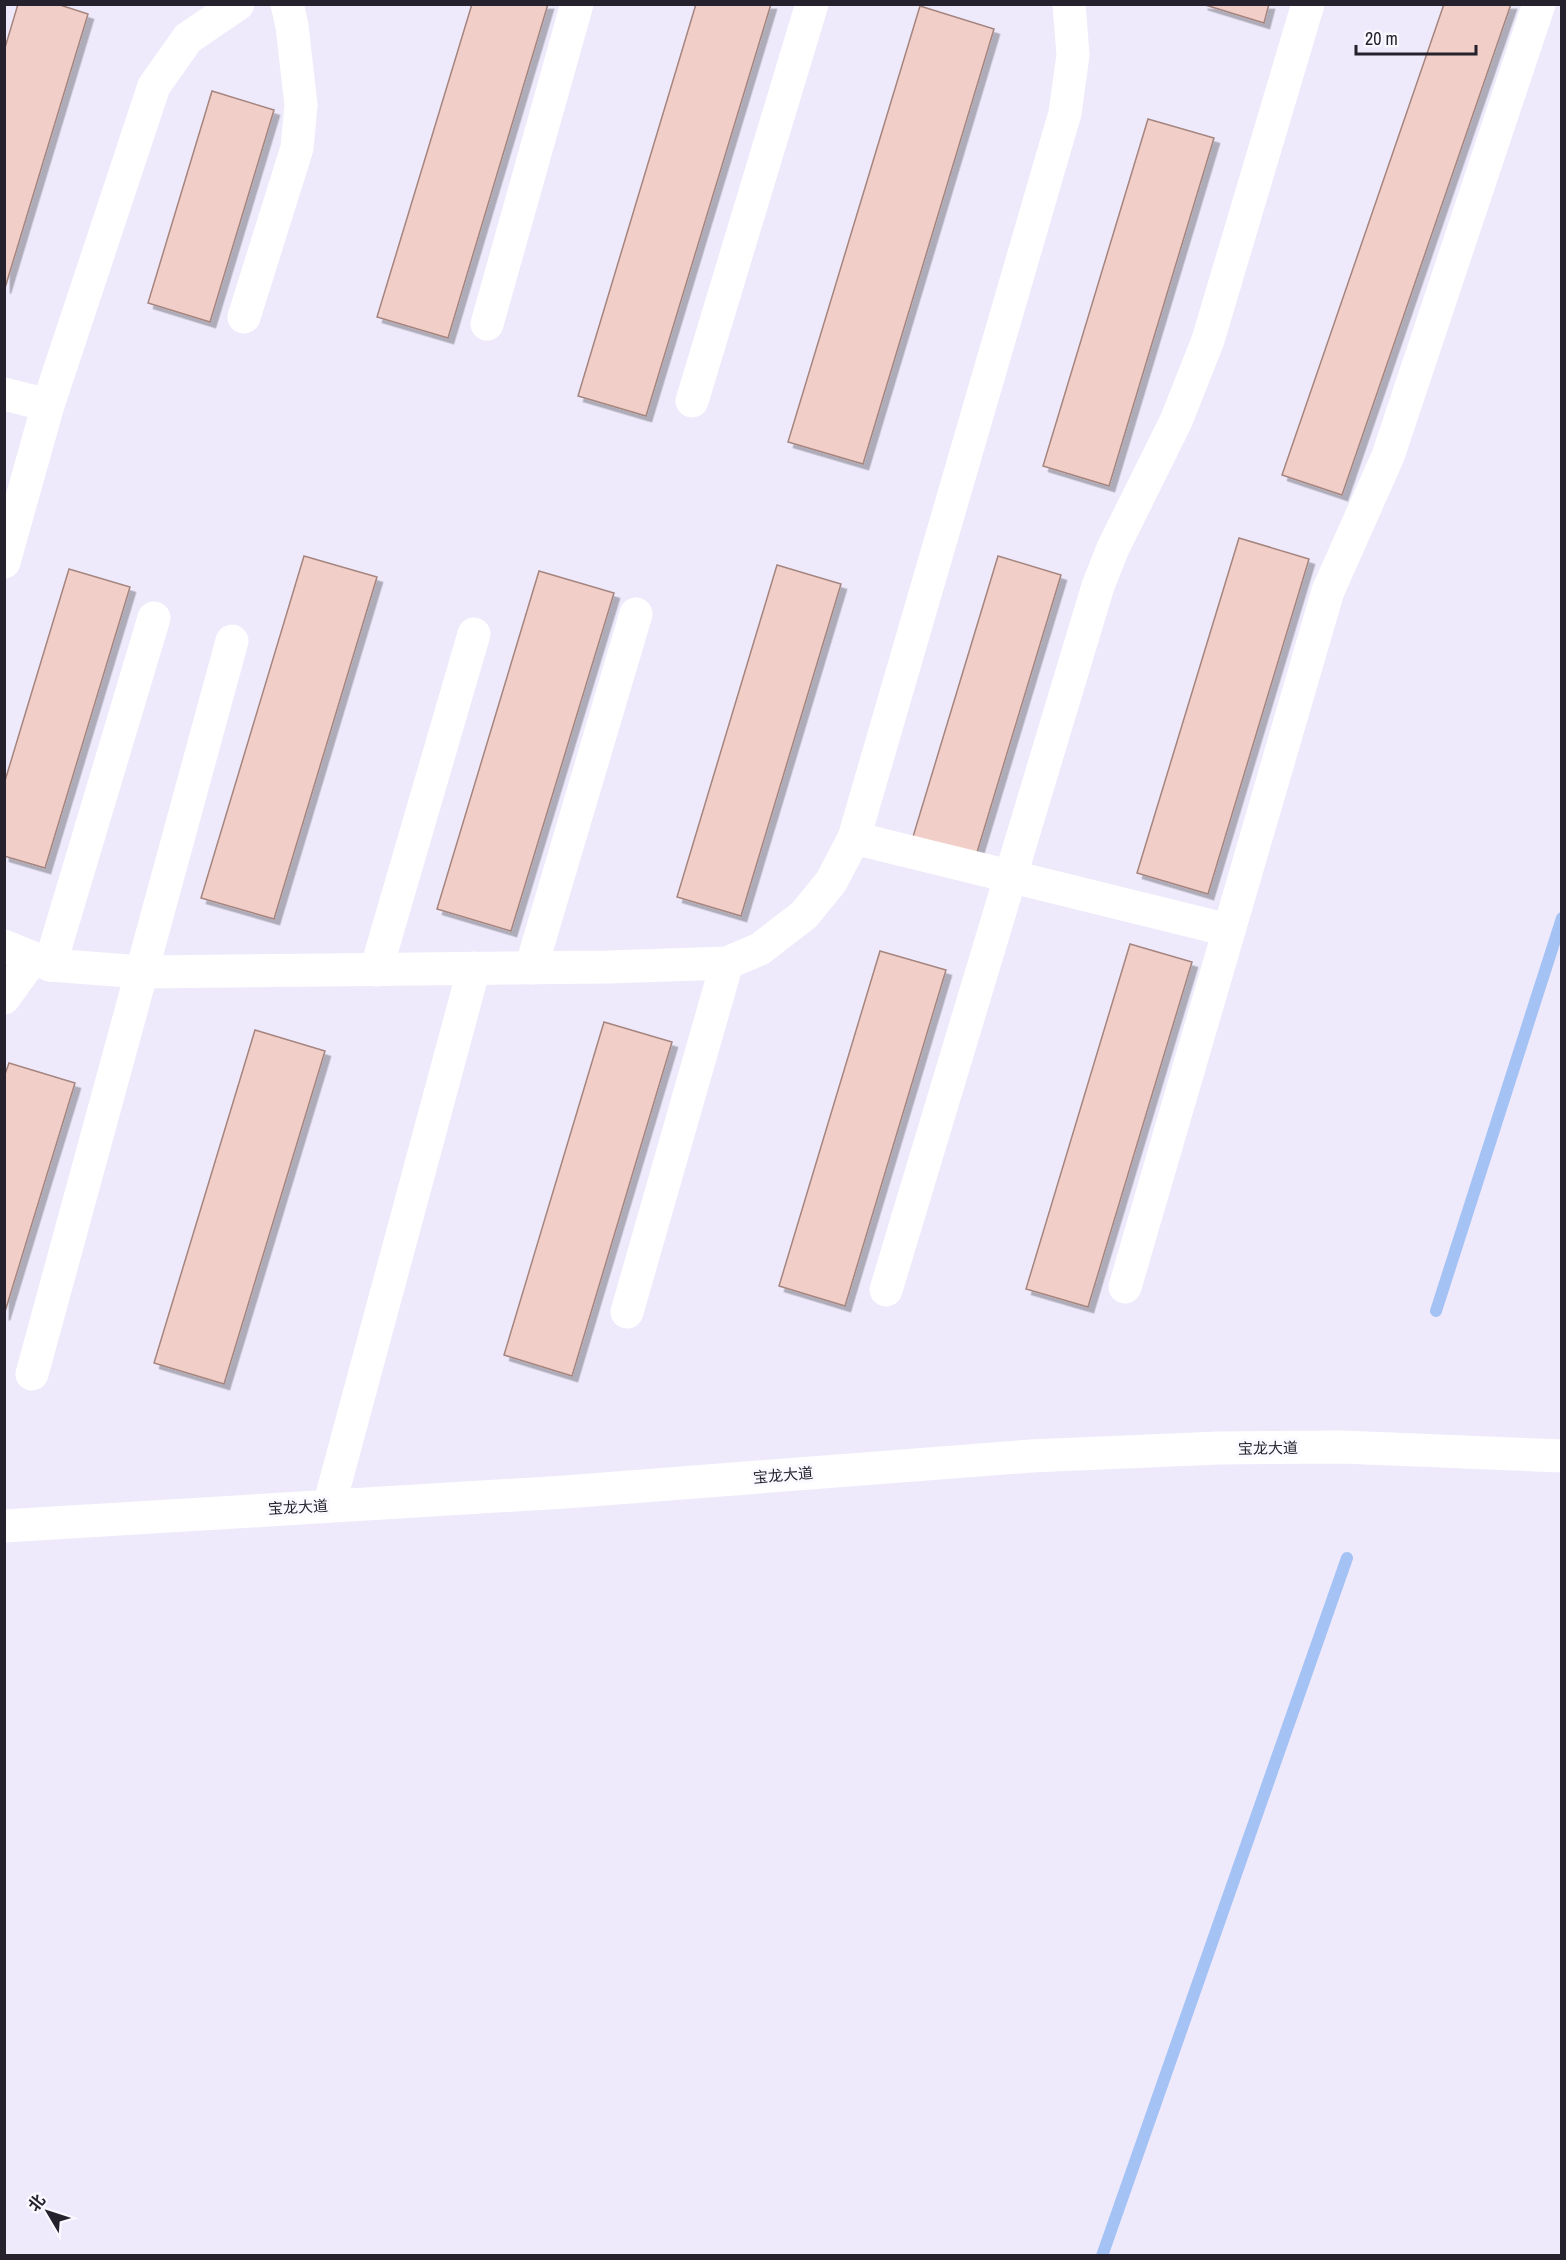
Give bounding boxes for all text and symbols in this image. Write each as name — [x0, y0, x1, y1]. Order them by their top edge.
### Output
scale bar — [1356, 18, 1476, 56]
text: 20 m — [1365, 26, 1398, 51]
street label: 宝龙大道 — [1238, 1437, 1298, 1459]
street label: 宝龙大道 — [752, 1462, 814, 1488]
street label: 宝龙大道 — [267, 1495, 329, 1519]
north arrow — [18, 2182, 78, 2242]
text: 北 — [23, 2189, 50, 2216]

